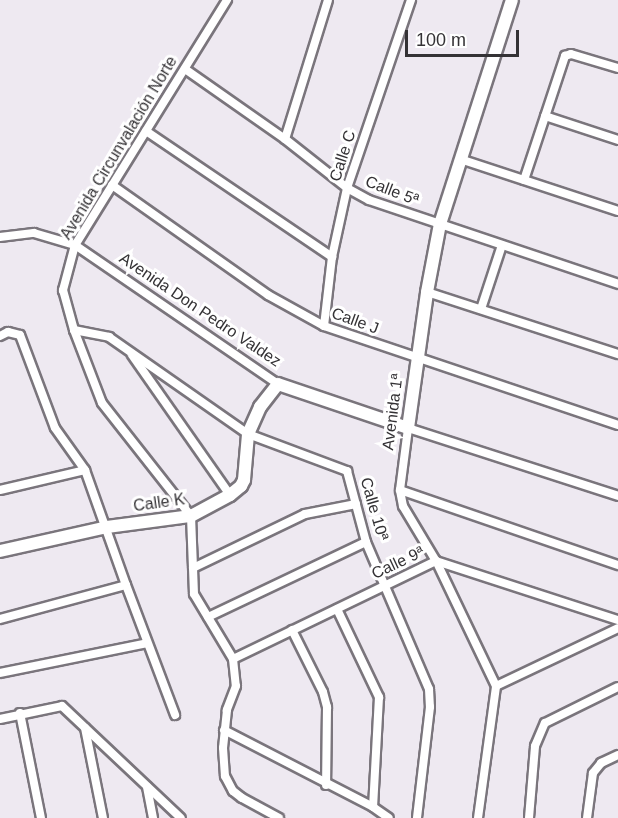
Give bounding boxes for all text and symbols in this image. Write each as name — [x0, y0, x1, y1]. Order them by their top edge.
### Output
scale bar — [408, 18, 522, 56]
text: 100 m — [416, 30, 466, 50]
street label: Avenida Circunvalación Norte — [57, 53, 181, 243]
street label: Calle C — [326, 128, 360, 184]
street label: Calle 5ª — [363, 172, 421, 210]
street label: Avenida Don Pedro Valdez — [116, 249, 284, 371]
street label: Calle J — [329, 304, 381, 338]
street label: Avenida 1ª — [379, 373, 407, 451]
street label: Calle 10ª — [356, 475, 392, 543]
street label: Calle K — [132, 490, 186, 516]
street label: Calle 9ª — [369, 543, 427, 583]

